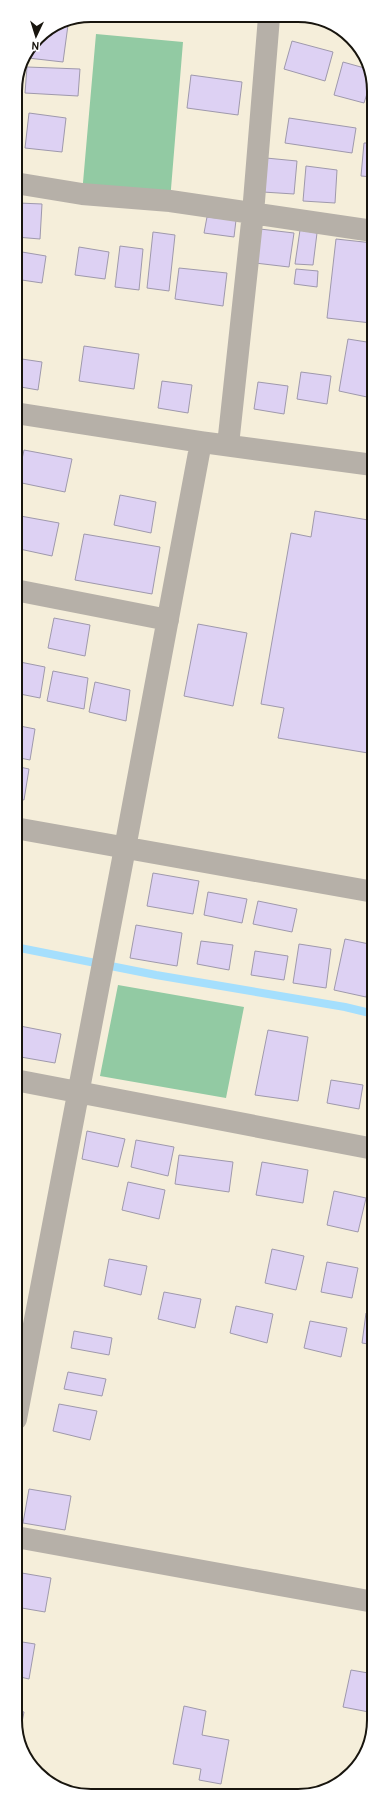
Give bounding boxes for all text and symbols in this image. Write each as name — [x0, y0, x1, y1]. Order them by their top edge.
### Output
north arrow — [16, 16, 56, 56]
text: N — [31, 39, 40, 53]

